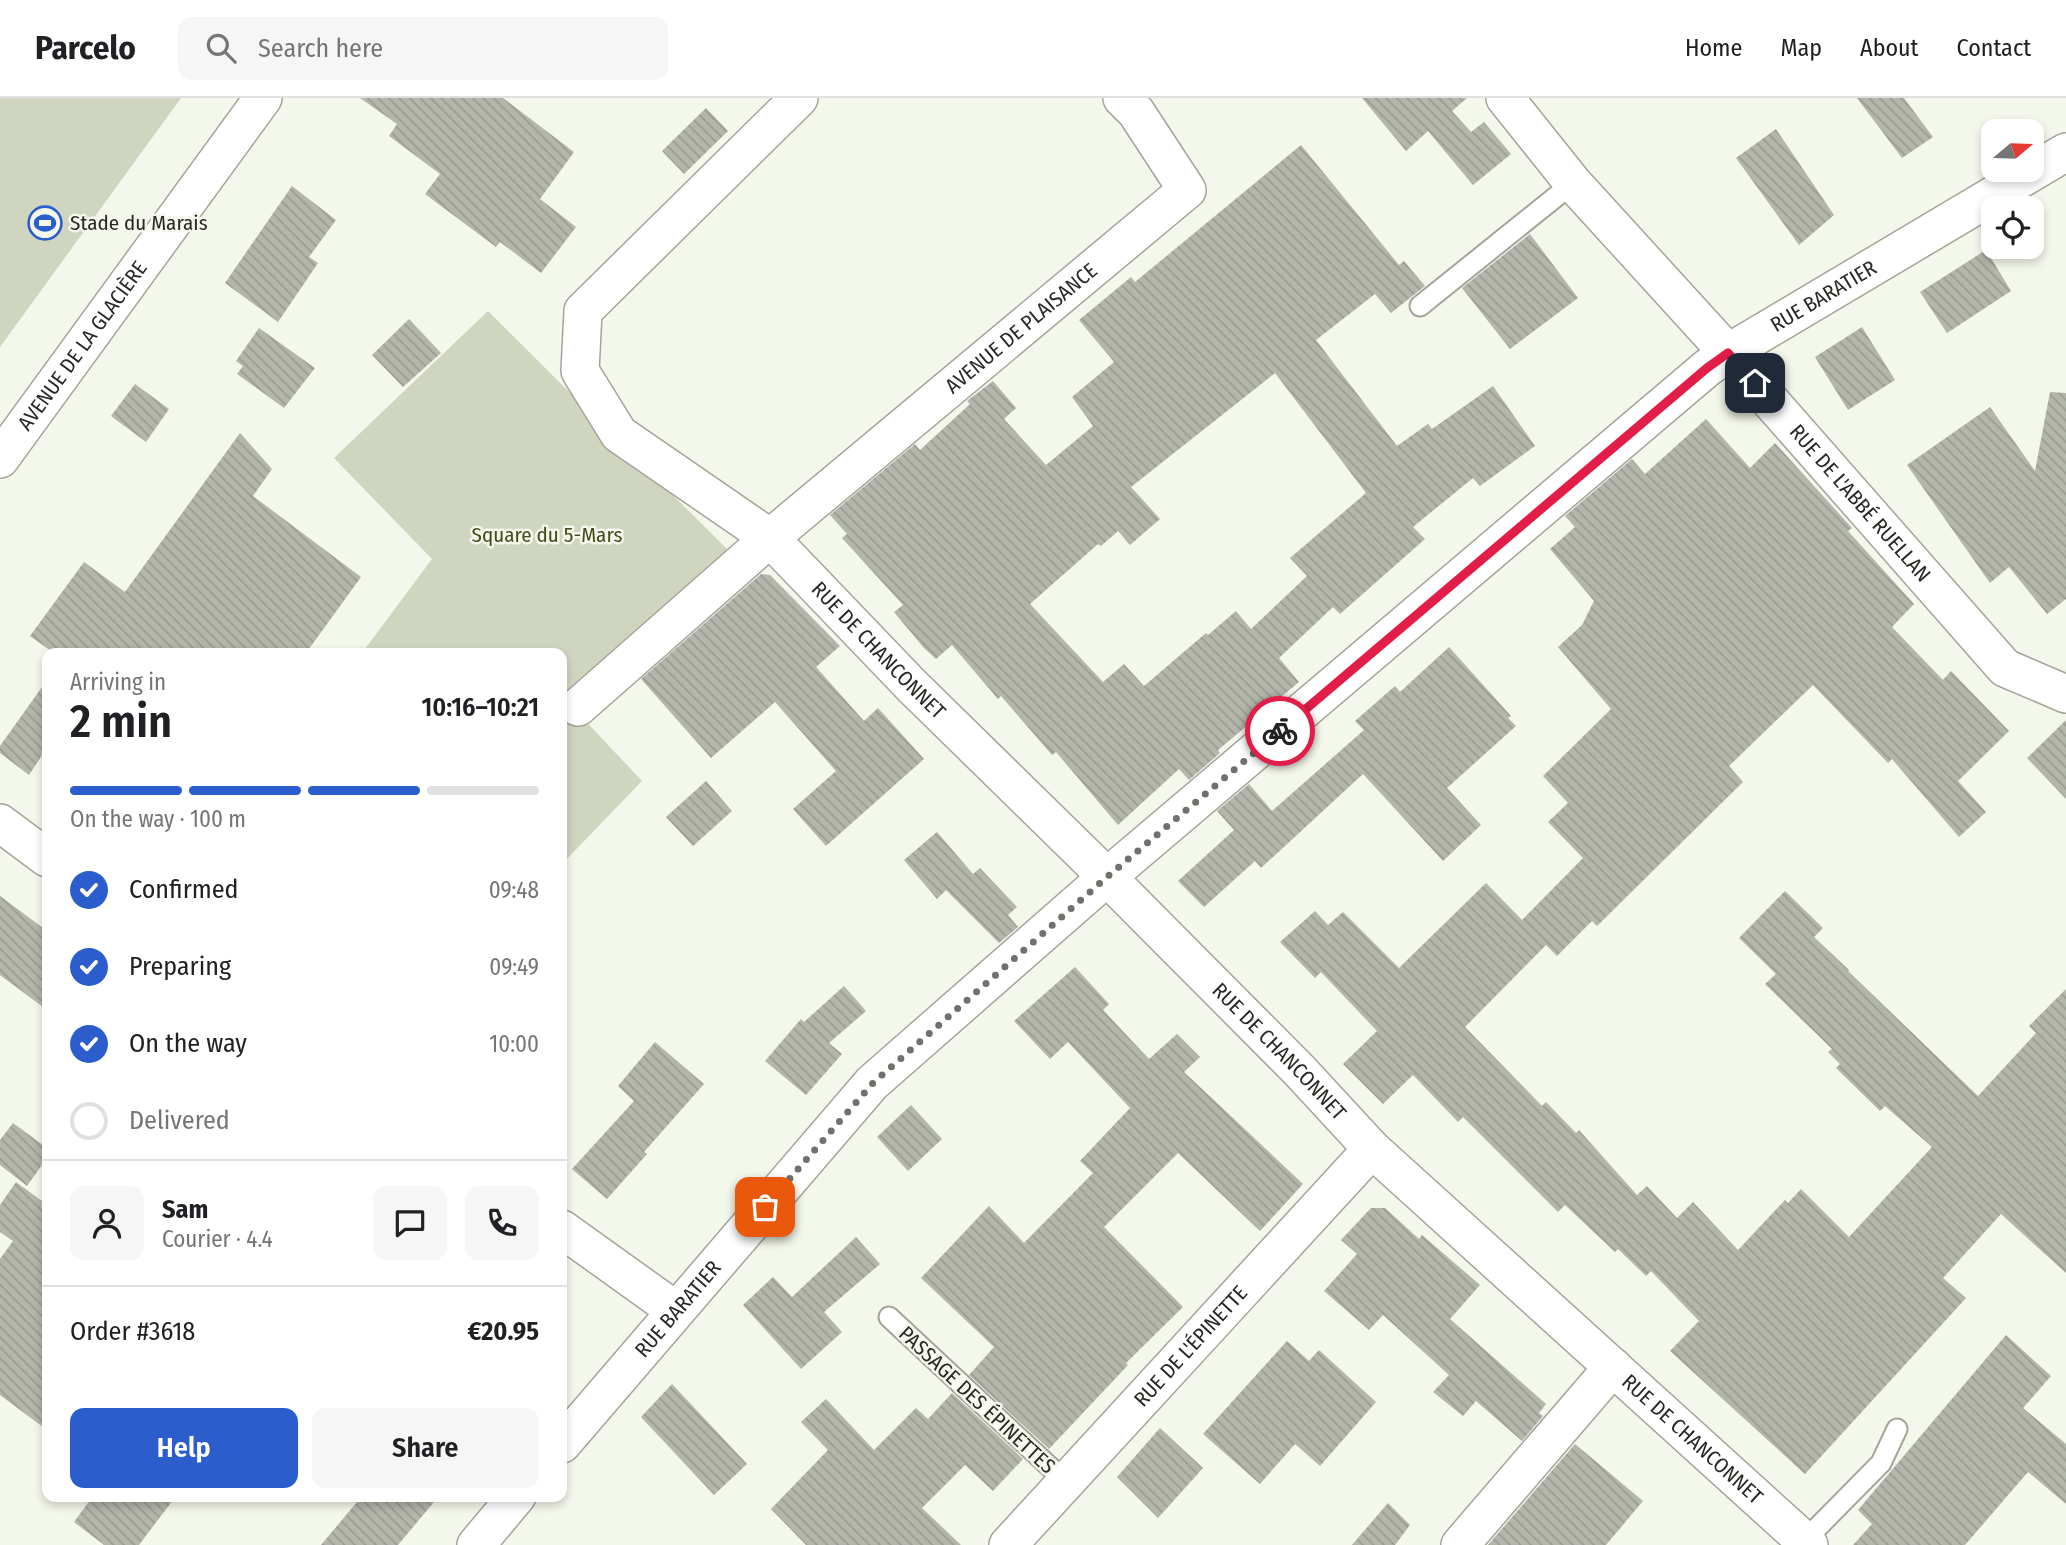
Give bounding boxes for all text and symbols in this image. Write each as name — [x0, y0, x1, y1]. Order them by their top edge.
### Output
search box — [178, 17, 668, 80]
text: Parcelo — [35, 28, 136, 68]
icon: search — [202, 29, 240, 67]
text: Search here — [258, 33, 383, 64]
text: Home — [1685, 34, 1742, 62]
text: Map — [1780, 34, 1822, 62]
text: About — [1860, 34, 1918, 62]
text: Contact — [1956, 34, 2031, 62]
north arrow — [1981, 119, 2044, 182]
map controls — [1981, 119, 2044, 259]
button: locate — [1981, 196, 2044, 259]
sports icon: Stade du Marais — [26, 204, 64, 242]
place label: Stade du Marais — [70, 210, 208, 236]
street label: RUE BARATIER — [1766, 254, 1882, 338]
street label: AVENUE DE LA GLACIÈRE — [12, 256, 153, 436]
street label: AVENUE DE PLAISANCE — [940, 257, 1103, 399]
pin — [1725, 353, 1785, 413]
icon: home — [1736, 364, 1774, 402]
street label: RUE DE L'ABBÉ RUELLAN — [1784, 419, 1936, 587]
park label: Square du 5-Mars — [472, 522, 622, 548]
street label: RUE DE CHANCONNET — [806, 576, 951, 725]
text: Arriving in — [70, 668, 166, 696]
text: 10:16–10:21 — [421, 692, 539, 723]
text: 2 min — [70, 694, 172, 749]
courier — [1245, 696, 1315, 766]
icon: bike — [1261, 712, 1299, 750]
text: On the way · 100 m — [70, 805, 246, 833]
icon: check — [70, 871, 108, 909]
text: Confirmed — [129, 874, 239, 905]
text: 09:48 — [489, 876, 539, 904]
icon: check — [70, 948, 108, 986]
text: Preparing — [129, 951, 231, 982]
text: 09:49 — [489, 953, 539, 981]
street label: RUE DE CHANCONNET — [1207, 977, 1352, 1126]
icon: check — [70, 1025, 108, 1063]
text: On the way — [129, 1028, 247, 1059]
text: 10:00 — [489, 1030, 539, 1058]
text: Delivered — [129, 1105, 230, 1136]
pin — [735, 1177, 795, 1237]
button: person — [70, 1186, 144, 1260]
button: chat — [373, 1186, 447, 1260]
button: phone — [465, 1186, 539, 1260]
icon: bag — [746, 1188, 784, 1226]
text: Sam — [162, 1194, 208, 1225]
text: Courier · 4.4 — [162, 1225, 273, 1253]
street label: RUE BARATIER — [629, 1255, 727, 1363]
street label: RUE DE L'ÉPINETTE — [1129, 1280, 1253, 1412]
text: Order #3618 — [70, 1316, 195, 1347]
text: €20.95 — [467, 1316, 539, 1347]
street label: PASSAGE DES ÉPINETTES — [893, 1321, 1061, 1479]
street label: RUE DE CHANCONNET — [1616, 1369, 1768, 1510]
button: Help — [70, 1408, 298, 1488]
button: Share — [312, 1408, 539, 1488]

